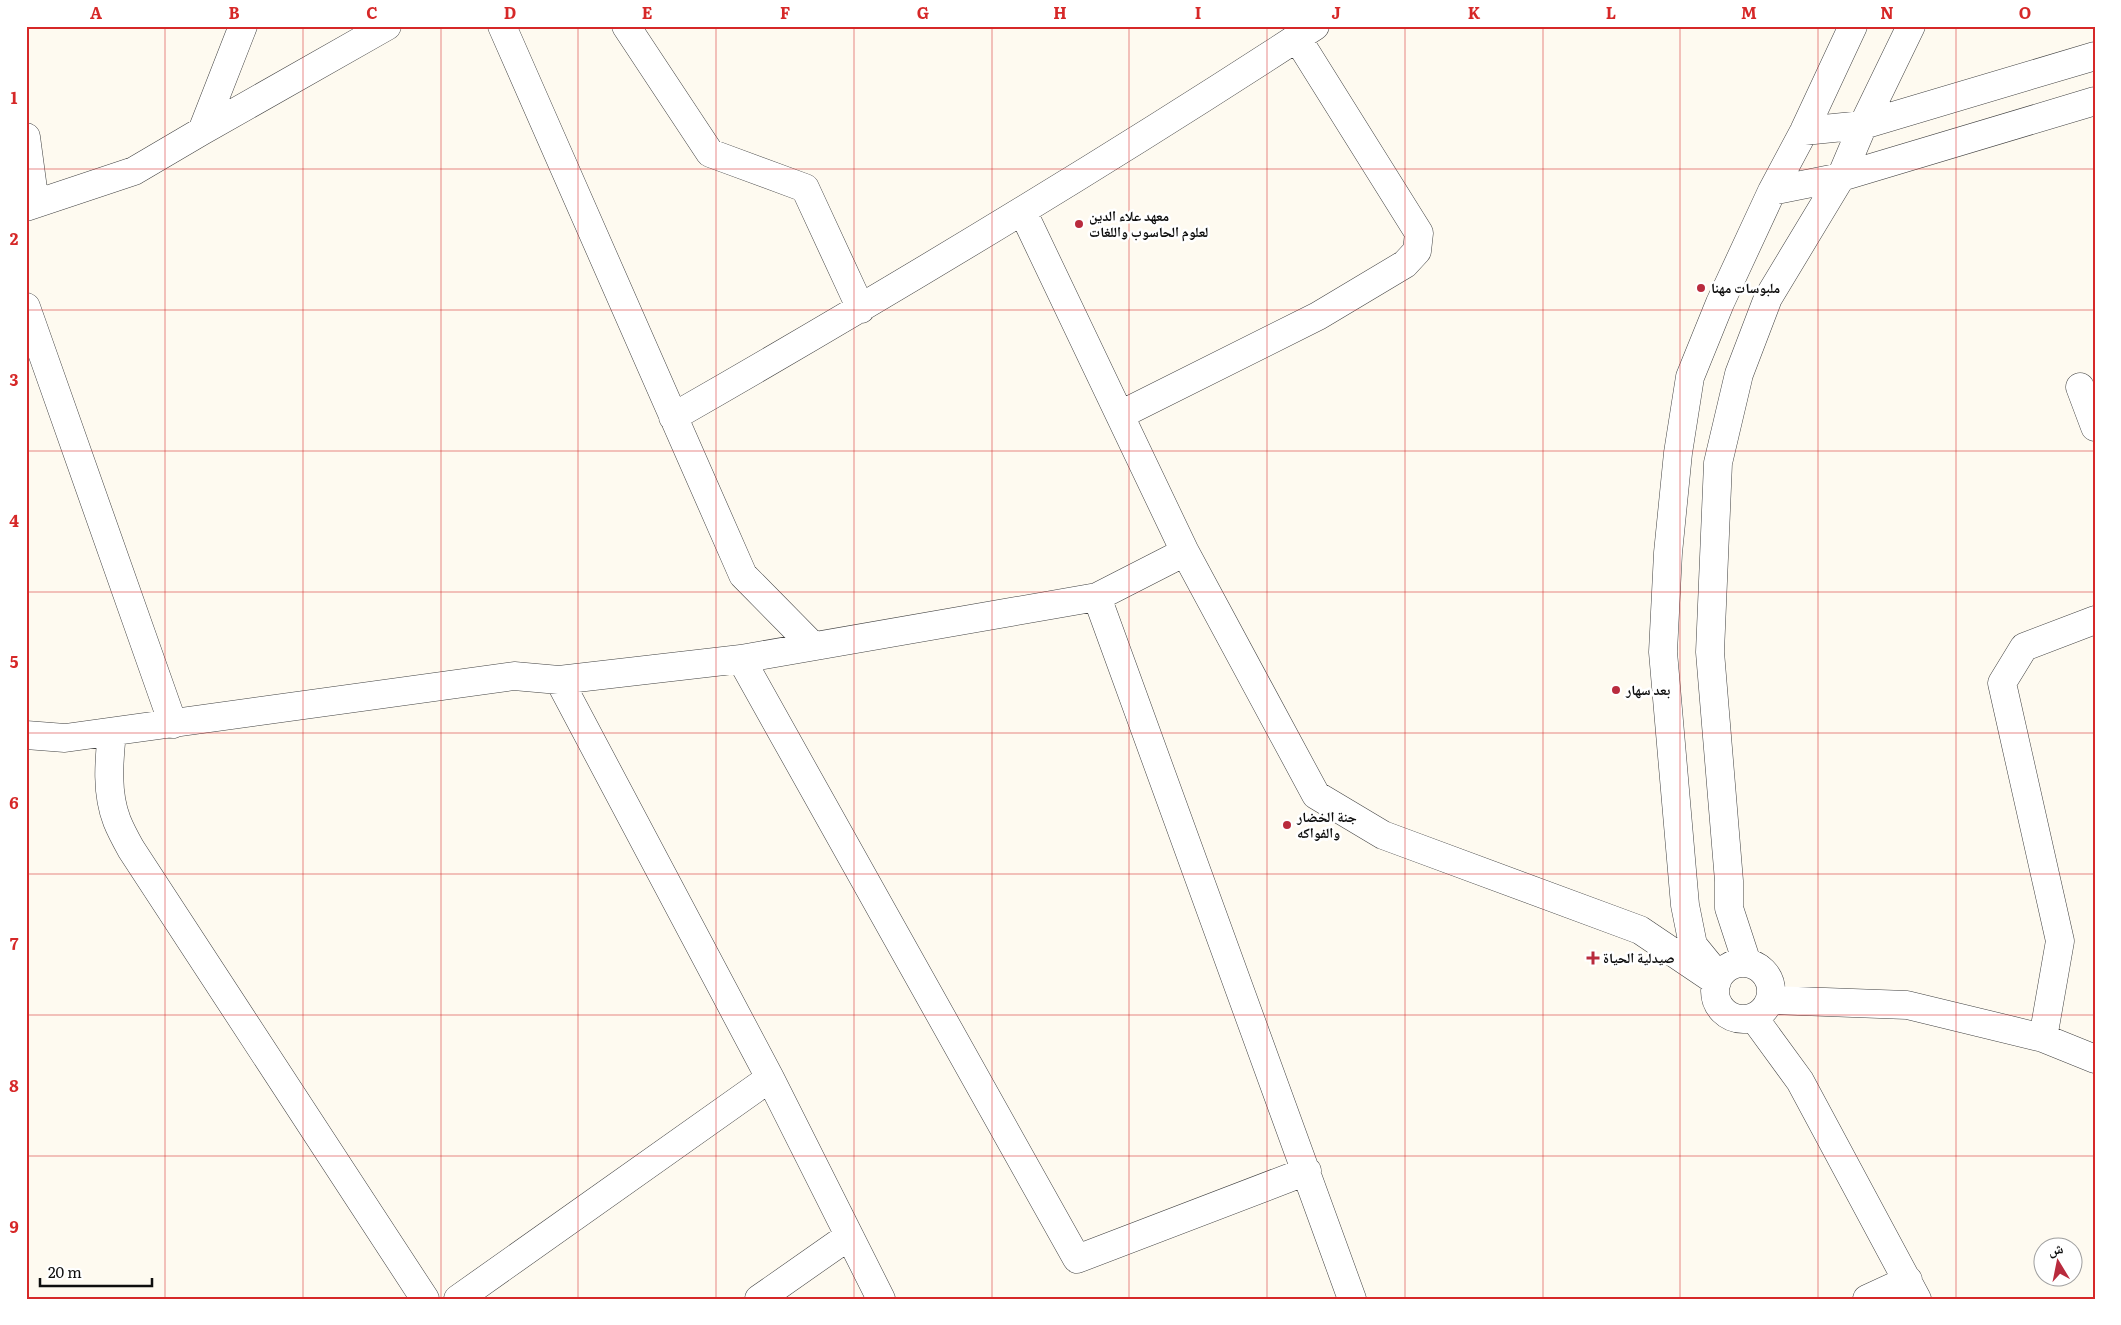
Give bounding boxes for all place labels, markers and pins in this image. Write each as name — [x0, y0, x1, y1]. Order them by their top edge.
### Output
place label: معهد علاء الدين لعلوم الحاسوب واللغات — [1089, 205, 1208, 242]
marker: معهد علاء الدين لعلوم الحاسوب واللغات — [1073, 218, 1085, 230]
place label: ملبوسات مهنا — [1711, 277, 1780, 297]
marker: ملبوسات مهنا — [1695, 282, 1707, 294]
place label: بعد سهار — [1625, 679, 1671, 699]
marker: بعد سهار — [1610, 684, 1622, 696]
place label: جنة الخضار والفواكه — [1296, 806, 1357, 842]
marker: جنة الخضار والفواكه — [1281, 819, 1293, 831]
place label: صيدلية الحياة — [1603, 947, 1675, 967]
marker: صيدلية الحياة — [1587, 952, 1599, 964]

